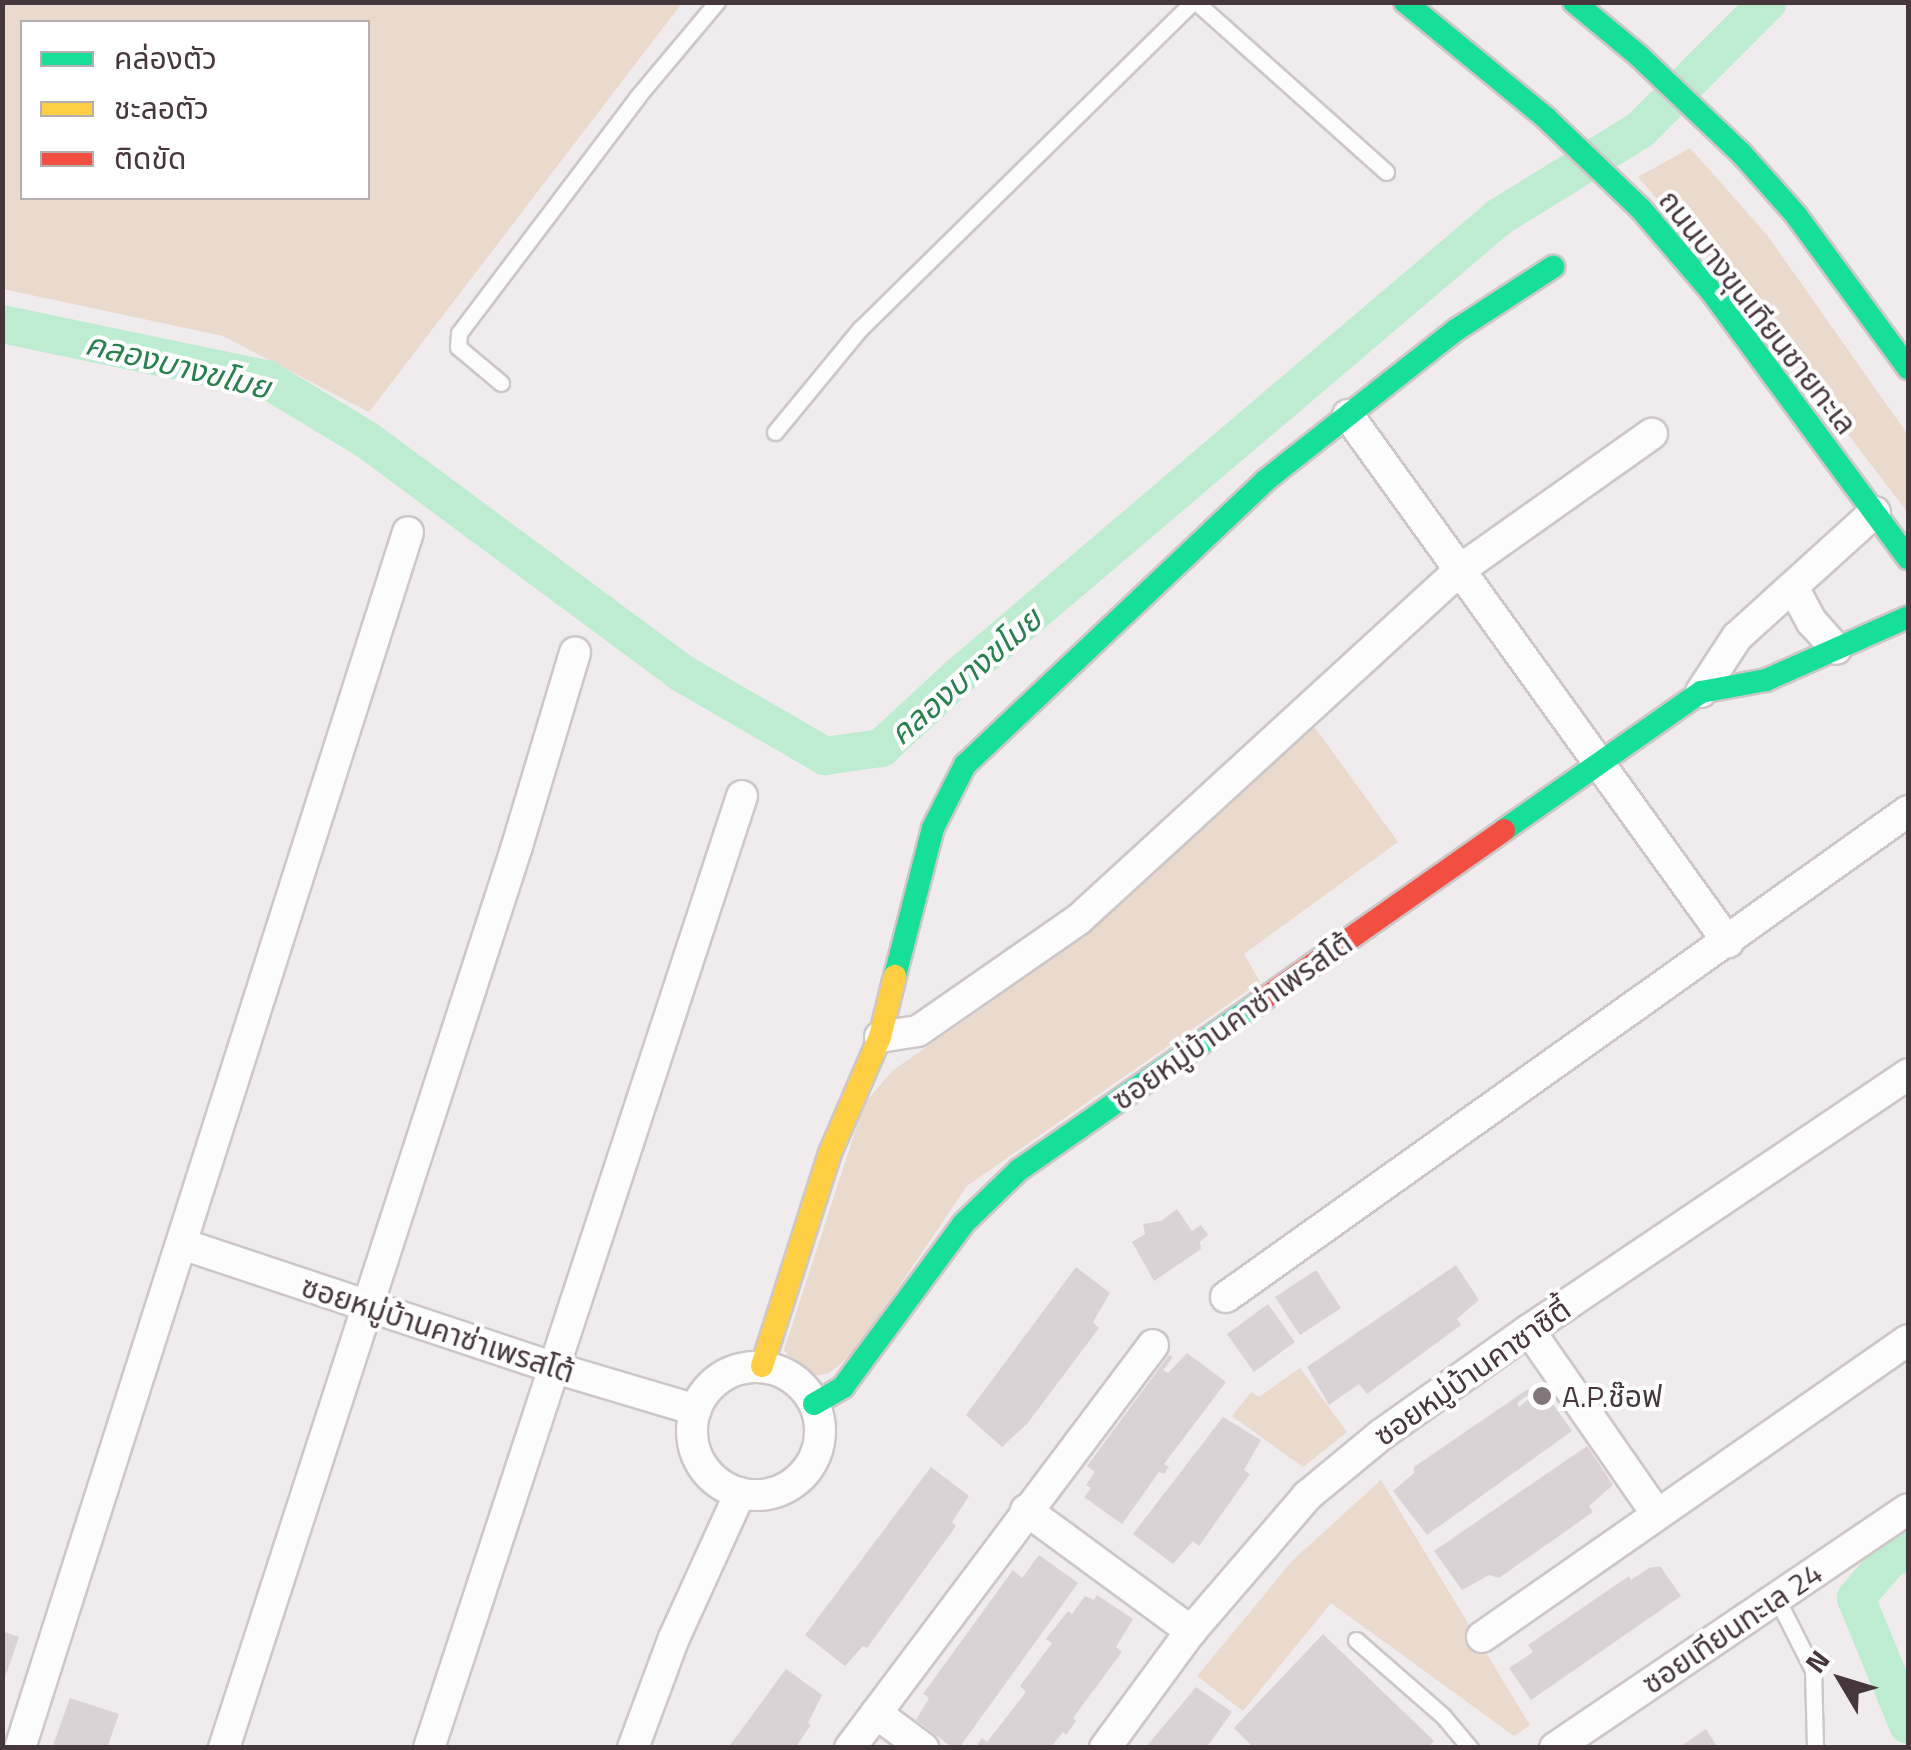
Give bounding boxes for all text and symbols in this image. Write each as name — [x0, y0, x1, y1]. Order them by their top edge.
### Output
legend — [20, 20, 370, 200]
text: คล่องตัว — [114, 35, 217, 81]
text: ชะลอตัว — [114, 85, 209, 131]
text: ติดขัด — [114, 135, 186, 181]
street label: ถนนบางขุนเทียนชายทะเล — [1651, 183, 1865, 441]
water label: คลองบางขโมย — [82, 324, 274, 406]
water label: คลองบางขโมย — [881, 600, 1049, 752]
street label: ซอยหมู่บ้านคาซ่าเพรสโต้ — [1105, 925, 1359, 1117]
street label: ซอยหมู่บ้านคาซ่าเพรสโต้ — [297, 1268, 579, 1390]
street label: ซอยหมู่บ้านคาซาซิตี้ — [1367, 1291, 1577, 1453]
place label: A.P.ช๊อฟ — [1562, 1378, 1662, 1414]
marker: A.P.ช๊อฟ — [1531, 1385, 1553, 1407]
street label: ซอยเทียนทะเล 24 — [1635, 1555, 1829, 1701]
north arrow — [1791, 1630, 1891, 1730]
text: N — [1794, 1640, 1840, 1682]

